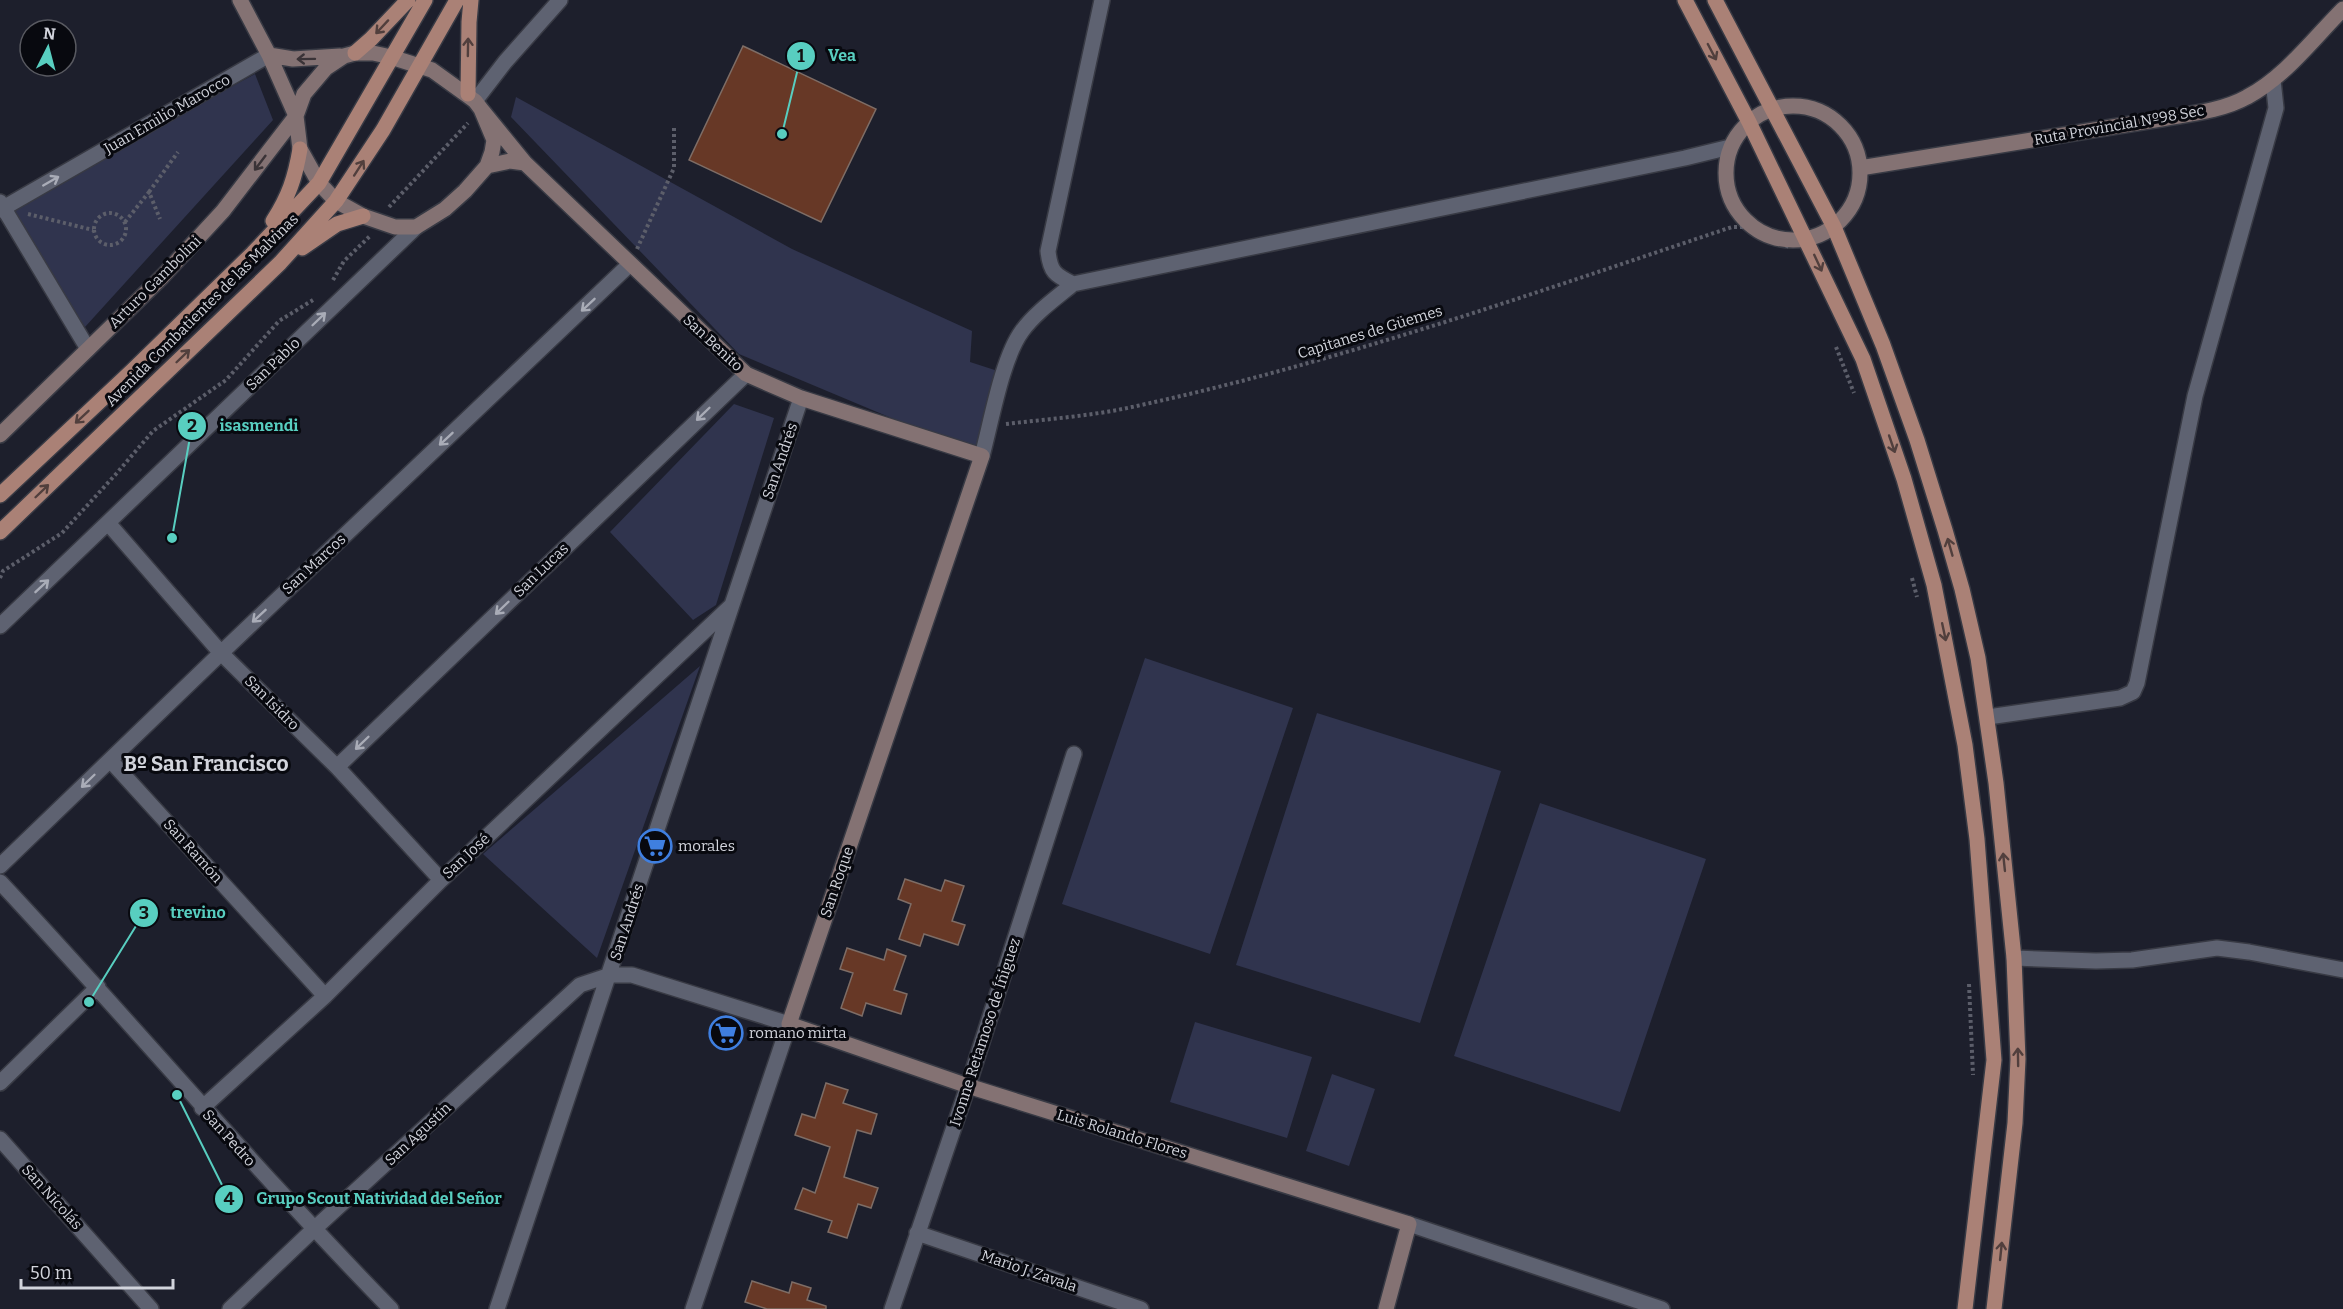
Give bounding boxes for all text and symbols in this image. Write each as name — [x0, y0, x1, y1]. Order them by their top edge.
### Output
north arrow — [18, 18, 78, 78]
one-way arrow — [375, 20, 390, 35]
text: N — [42, 23, 57, 44]
one-way arrow — [462, 38, 474, 58]
callout: Vea — [786, 39, 869, 73]
one-way arrow — [1707, 42, 1718, 60]
text: 1 — [797, 45, 805, 67]
text: Vea — [828, 46, 856, 65]
one-way arrow — [297, 53, 317, 65]
street label: Juan Emilio Marocco — [100, 70, 233, 158]
street label: Ruta Provincial Nº98 Sec — [2033, 101, 2206, 149]
one-way arrow — [254, 154, 266, 170]
one-way arrow — [353, 160, 365, 177]
one-way arrow — [42, 175, 59, 187]
street label: Avenida Combatientes de las Malvinas — [102, 210, 302, 410]
street label: Arturo Gambolini — [105, 232, 205, 332]
one-way arrow — [1813, 254, 1825, 272]
one-way arrow — [580, 297, 595, 312]
street label: Capitanes de Güemes — [1295, 301, 1445, 363]
street label: San Benito — [679, 311, 747, 375]
one-way arrow — [312, 312, 327, 327]
street label: San Pablo — [242, 334, 304, 394]
one-way arrow — [175, 349, 190, 363]
one-way arrow — [696, 407, 711, 422]
callout: isasmendi — [177, 409, 310, 443]
one-way arrow — [75, 410, 90, 424]
text: 2 — [187, 415, 197, 437]
text: isasmendi — [220, 416, 298, 435]
street label: San Andrés — [759, 420, 801, 502]
one-way arrow — [439, 432, 454, 446]
one-way arrow — [1887, 434, 1898, 453]
one-way arrow — [35, 484, 50, 498]
street label: San Marcos — [279, 530, 349, 598]
one-way arrow — [1944, 538, 1955, 557]
street label: San Lucas — [510, 539, 572, 601]
one-way arrow — [35, 578, 50, 593]
one-way arrow — [495, 600, 510, 615]
one-way arrow — [252, 609, 267, 623]
one-way arrow — [1938, 622, 1950, 641]
street label: San Isidro — [241, 672, 303, 734]
one-way arrow — [354, 735, 369, 750]
district label: Bº San Francisco — [124, 751, 289, 777]
one-way arrow — [81, 773, 96, 788]
street label: San Ramón — [160, 815, 227, 887]
supermarket icon: morales — [637, 828, 673, 864]
street label: San José — [439, 830, 493, 882]
place label: morales — [678, 837, 735, 855]
street label: San Roque — [816, 844, 858, 920]
one-way arrow — [1998, 853, 2009, 873]
street label: San Andrés — [606, 881, 648, 963]
callout: trevino — [129, 896, 238, 930]
text: 3 — [139, 902, 149, 924]
text: trevino — [170, 903, 226, 922]
street label: Ivonne Retamoso de Íñiguez — [946, 936, 1024, 1128]
supermarket icon: romano mirta — [708, 1015, 744, 1051]
place label: romano mirta — [749, 1024, 846, 1042]
one-way arrow — [2012, 1047, 2024, 1067]
street label: San Agustín — [381, 1098, 455, 1169]
street label: San Pedro — [199, 1106, 259, 1170]
street label: Luis Rolando Flores — [1055, 1106, 1189, 1162]
street label: San Nicolás — [18, 1161, 86, 1233]
callout: Grupo Scout Natividad del Señor — [214, 1182, 514, 1216]
text: 4 — [224, 1188, 235, 1210]
text: Grupo Scout Natividad del Señor — [256, 1189, 502, 1208]
one-way arrow — [1996, 1241, 2007, 1261]
street label: Mario J. Zavala — [979, 1246, 1079, 1296]
scale bar — [21, 1252, 172, 1290]
text: 50 m — [30, 1262, 72, 1284]

